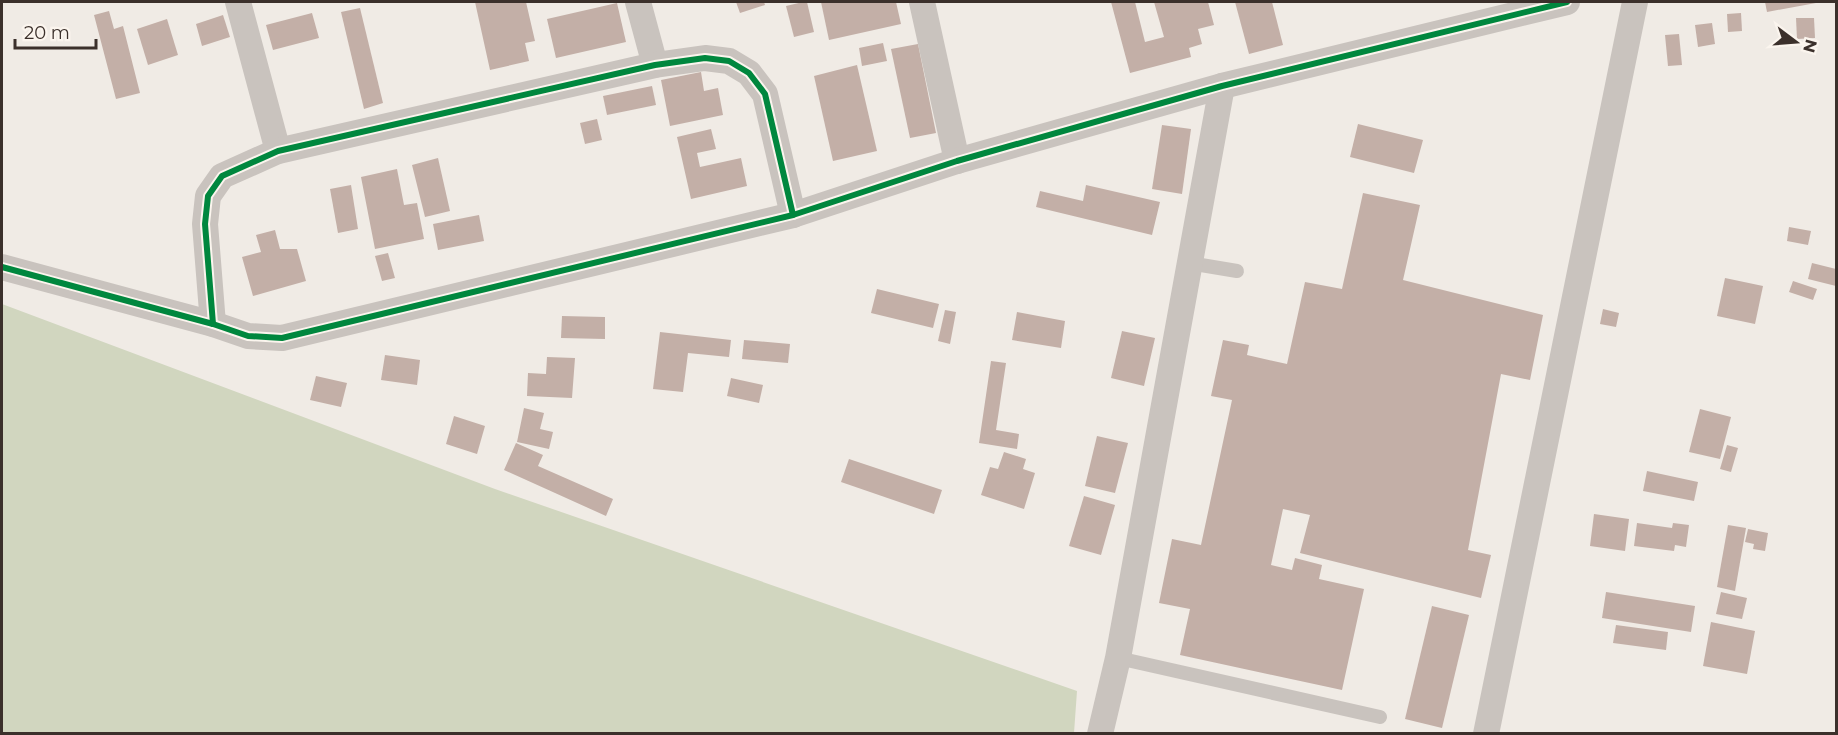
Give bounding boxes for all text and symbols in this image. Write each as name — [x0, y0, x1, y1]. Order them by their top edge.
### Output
scale bar — [15, 12, 96, 50]
north arrow — [1766, 12, 1826, 72]
text: 20 m — [24, 22, 70, 44]
text: N — [1799, 37, 1821, 55]

